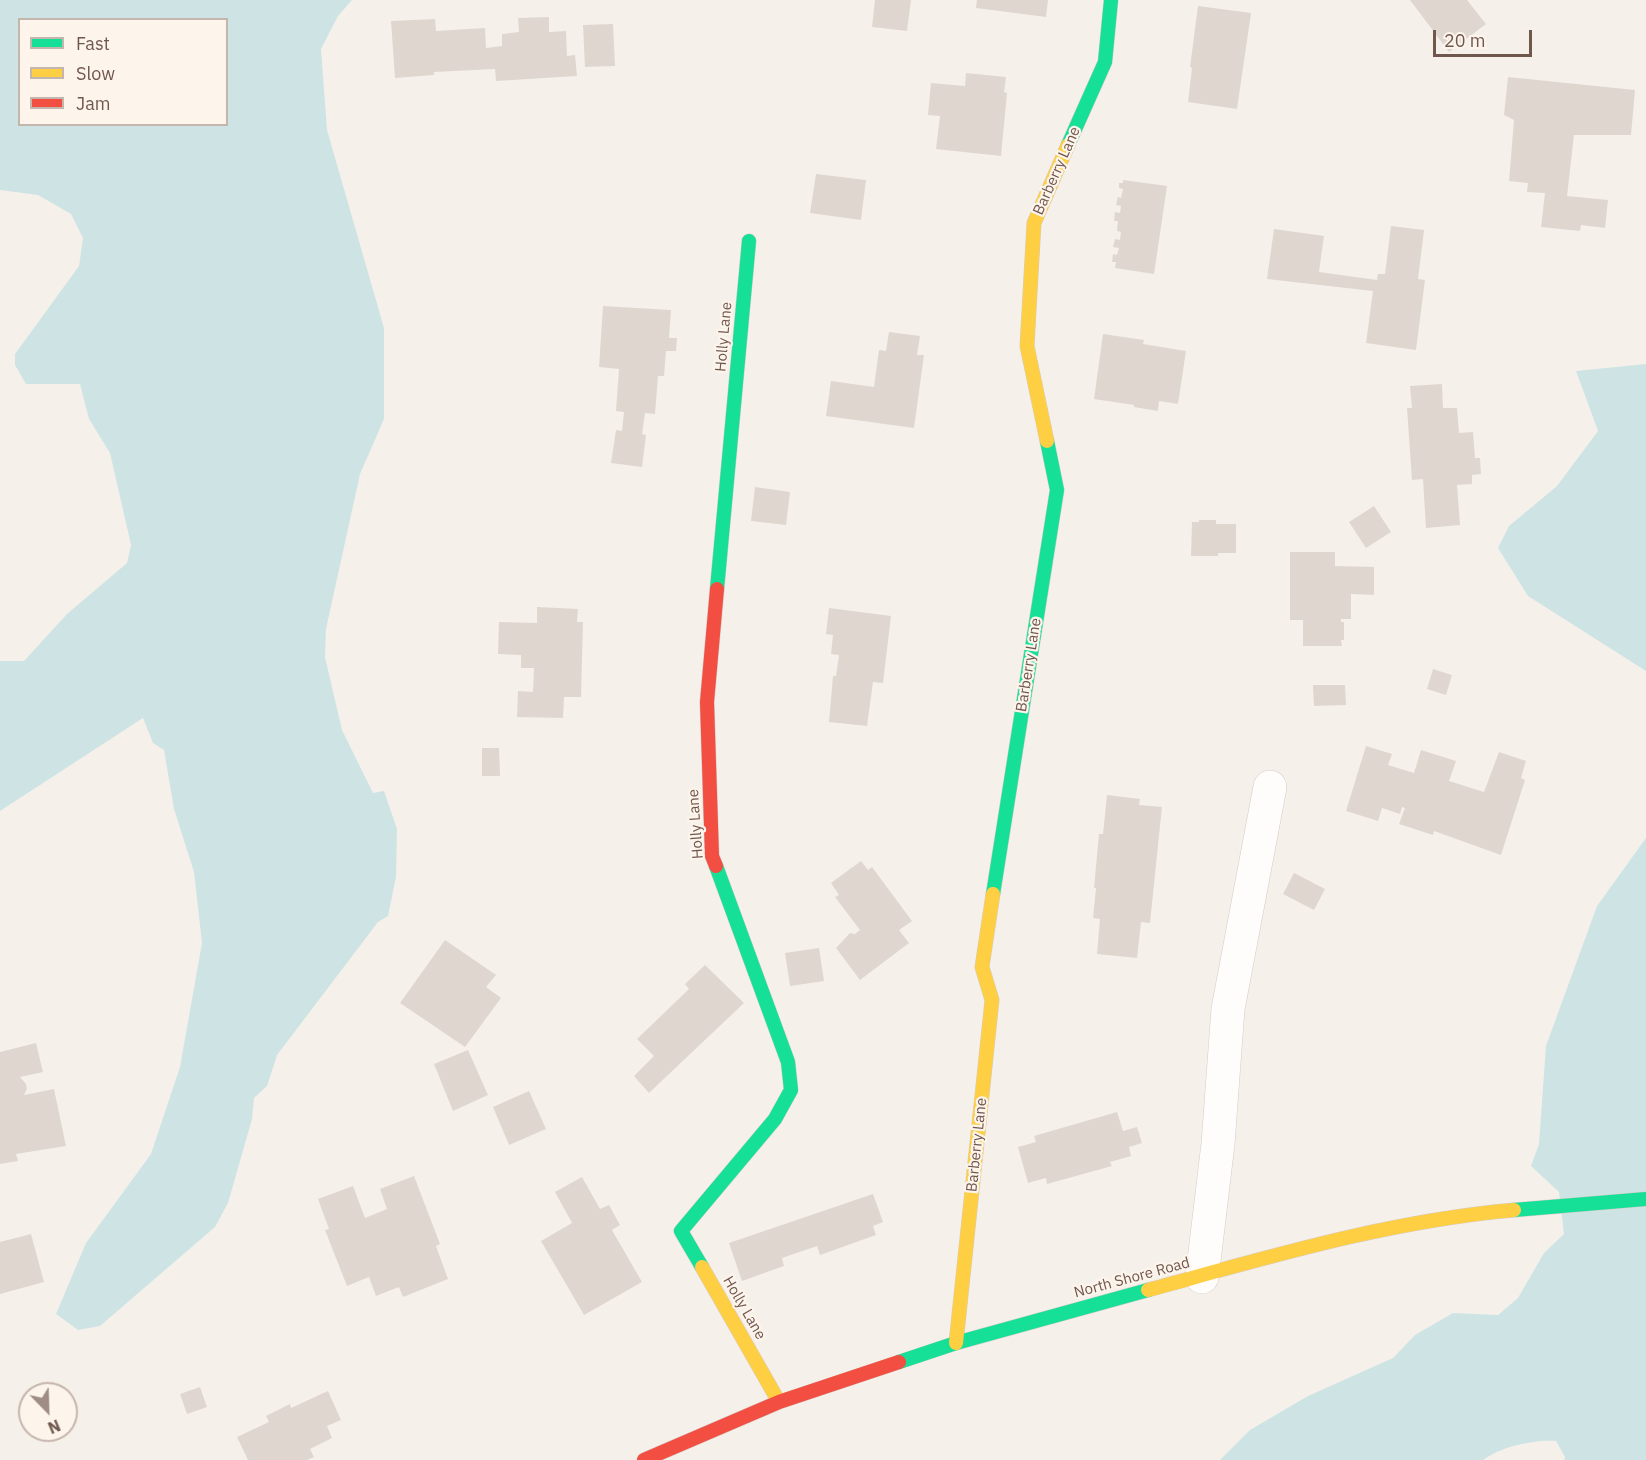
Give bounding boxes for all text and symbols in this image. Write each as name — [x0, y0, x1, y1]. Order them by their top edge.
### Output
legend — [18, 18, 228, 126]
scale bar — [1436, 18, 1535, 56]
text: 20 m — [1444, 29, 1486, 52]
text: Fast — [76, 32, 110, 55]
text: Slow — [76, 62, 115, 85]
text: Jam — [76, 92, 111, 115]
street label: Barberry Lane — [1030, 124, 1084, 218]
street label: Holly Lane — [712, 301, 736, 373]
street label: Barberry Lane — [1013, 617, 1045, 713]
street label: Holly Lane — [685, 788, 707, 860]
street label: Barberry Lane — [963, 1097, 991, 1193]
street label: North Shore Road — [1072, 1254, 1192, 1302]
street label: Holly Lane — [719, 1273, 769, 1343]
north arrow — [18, 1382, 78, 1442]
text: N — [45, 1415, 63, 1438]

